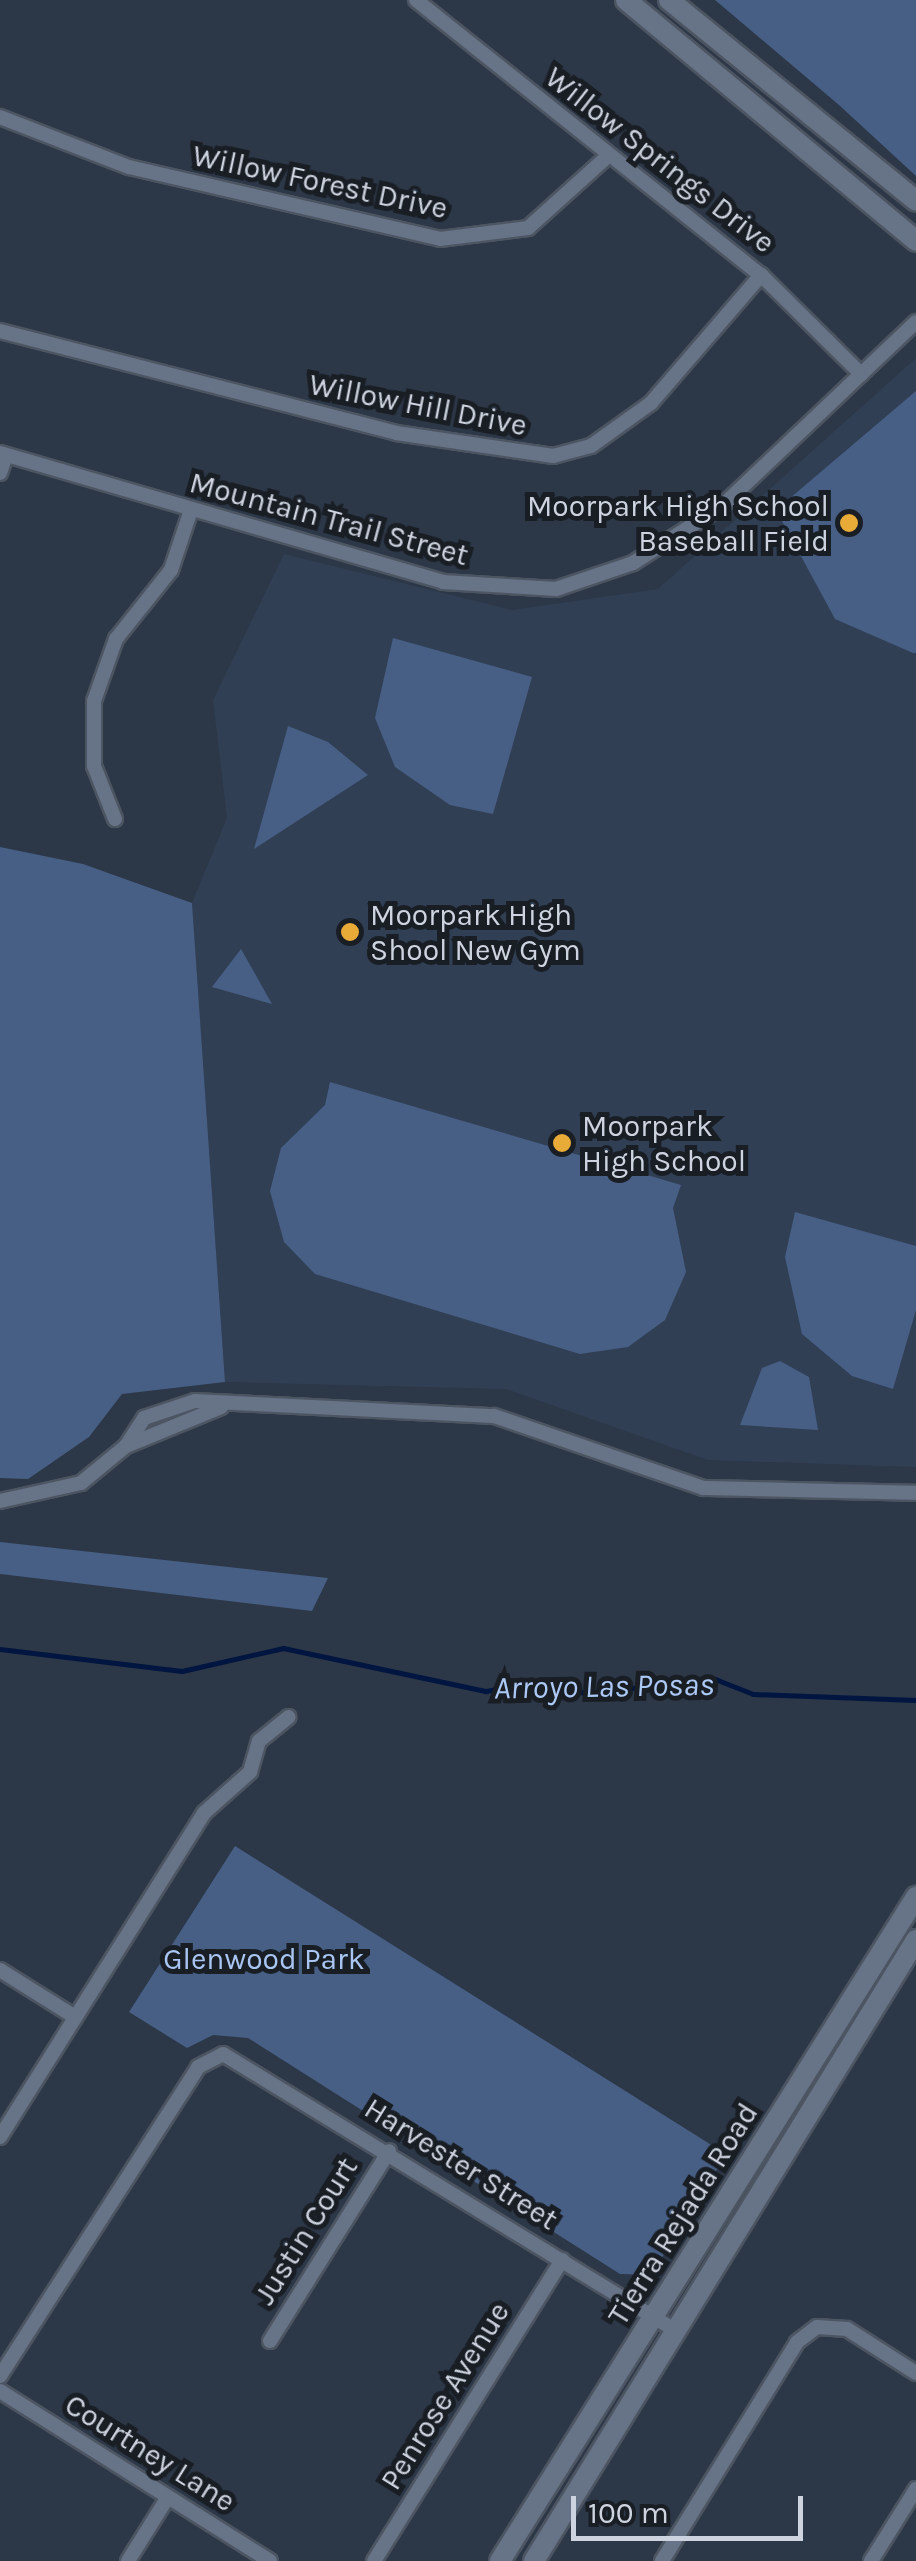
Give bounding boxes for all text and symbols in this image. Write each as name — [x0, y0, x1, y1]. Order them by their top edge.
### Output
street label: Willow Springs Drive — [538, 59, 782, 261]
street label: Willow Forest Drive — [189, 137, 451, 227]
street label: Willow Hill Drive — [306, 366, 530, 444]
street label: Mountain Trail Street — [186, 464, 472, 574]
place label: Moorpark High School Baseball Field — [527, 488, 829, 558]
marker: Moorpark High School Baseball Field — [838, 512, 860, 534]
place label: Moorpark High Shool New Gym — [370, 897, 581, 968]
marker: Moorpark High Shool New Gym — [339, 921, 361, 943]
place label: Moorpark High School — [582, 1108, 746, 1178]
marker: Moorpark High School — [551, 1132, 573, 1154]
water label: Arroyo Las Posas — [493, 1666, 715, 1708]
park label: Glenwood Park — [163, 1941, 365, 1977]
street label: Harvester Street — [358, 2090, 564, 2238]
street label: Tierra Rejada Road — [600, 2096, 766, 2332]
street label: Justin Court — [247, 2151, 365, 2311]
street label: Penrose Avenue — [373, 2296, 517, 2496]
street label: Courtney Lane — [58, 2386, 242, 2520]
scale bar — [576, 2476, 808, 2538]
text: 100 m — [588, 2495, 669, 2531]

